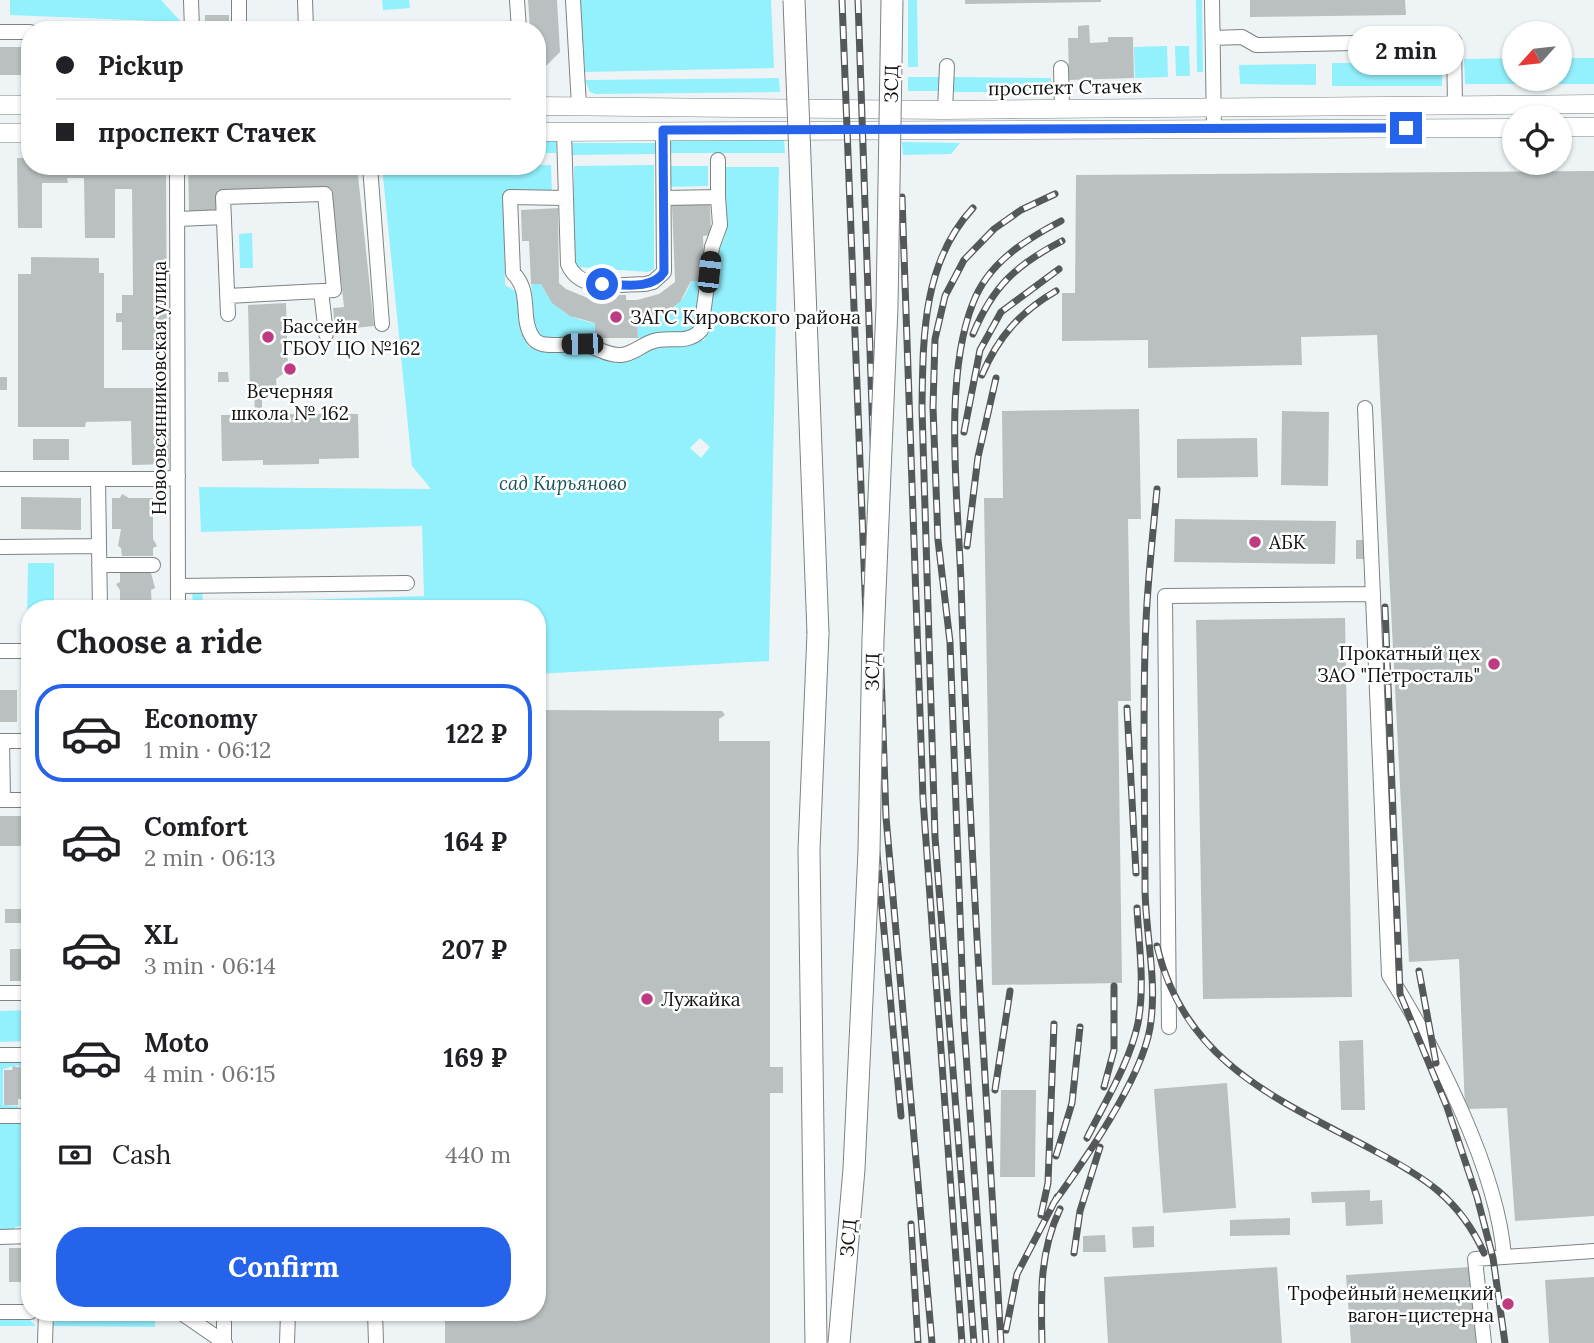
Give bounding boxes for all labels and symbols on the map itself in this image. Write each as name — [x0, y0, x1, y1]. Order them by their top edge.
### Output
north arrow — [1502, 21, 1572, 91]
callout: 2 min — [1348, 26, 1464, 76]
street label: ЗСД — [879, 65, 903, 103]
street label: проспект Стачек — [988, 74, 1143, 100]
route end — [1390, 112, 1422, 144]
car — [697, 250, 722, 294]
street label: Новоовсянниковская улица — [147, 260, 171, 515]
route start — [586, 268, 618, 300]
place label: ЗАГС Кировского района — [630, 305, 861, 329]
marker: ЗАГС Кировского района — [608, 309, 624, 325]
place label: Бассейн ГБОУ ЦО №162 — [282, 314, 420, 360]
marker: Бассейн ГБОУ ЦО №162 — [260, 329, 276, 345]
car — [561, 333, 604, 355]
marker: Вечерняя школа № 162 — [282, 361, 298, 377]
place label: Вечерняя школа № 162 — [231, 379, 349, 425]
park label: сад Кирьяново — [499, 471, 627, 495]
place label: АБК — [1268, 530, 1306, 554]
marker: АБК — [1247, 534, 1263, 550]
place label: Прокатный цех ЗАО "Петросталь" — [1317, 641, 1480, 687]
street label: ЗСД — [860, 653, 884, 691]
marker: Прокатный цех ЗАО "Петросталь" — [1486, 656, 1502, 672]
place label: Лужайка — [661, 987, 741, 1011]
marker: Лужайка — [639, 991, 655, 1007]
street label: ЗСД — [834, 1218, 862, 1258]
place label: Трофейный немецкий вагон-цистерна — [1287, 1281, 1494, 1327]
marker: Трофейный немецкий вагон-цистерна — [1500, 1296, 1516, 1312]

